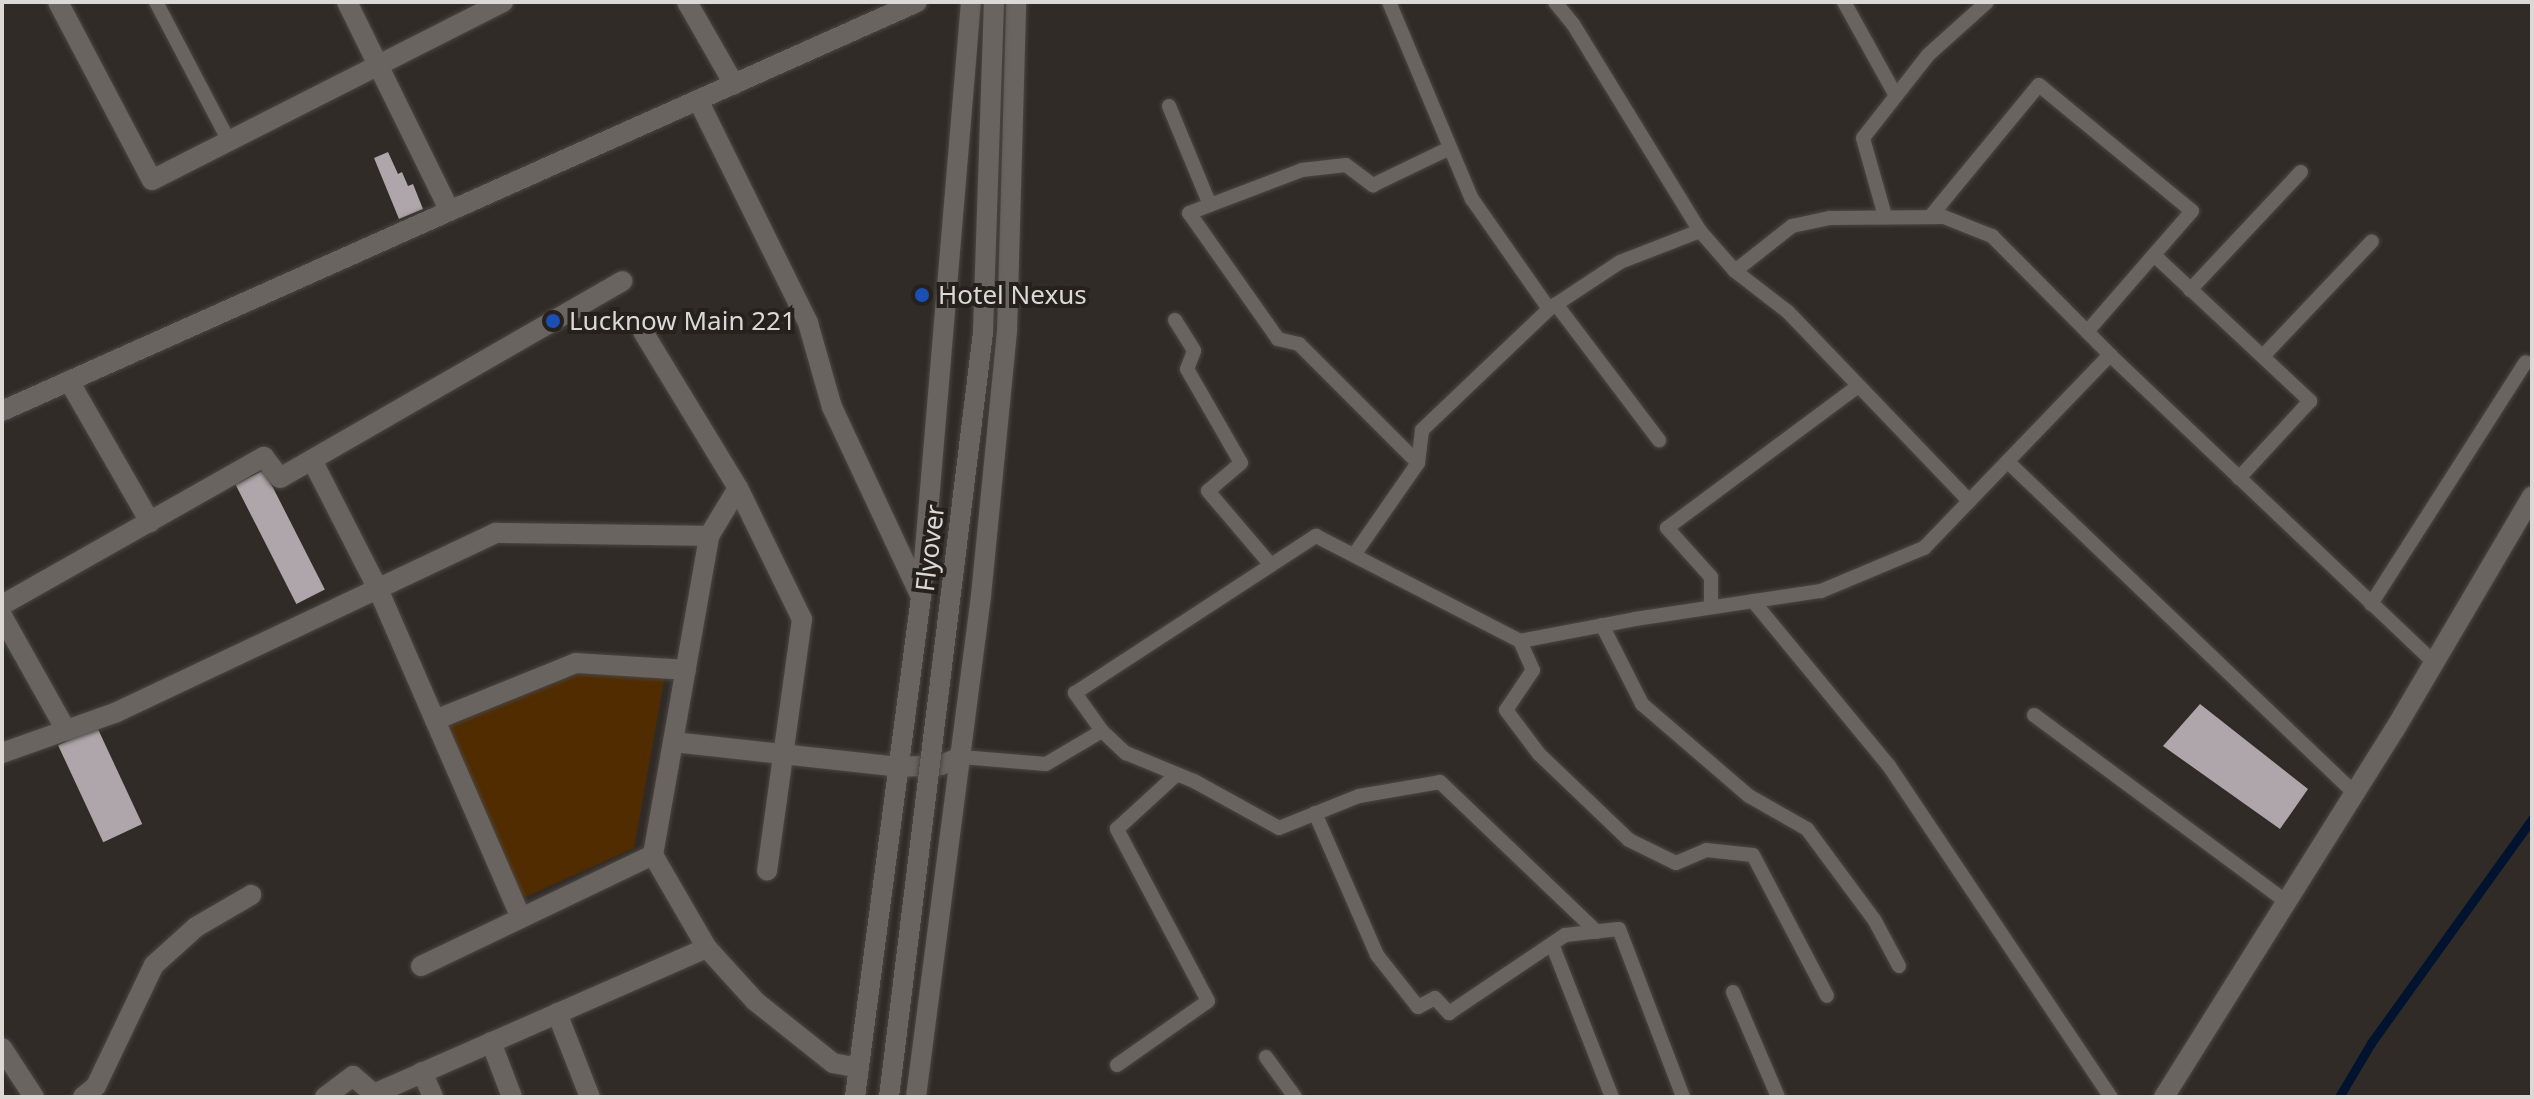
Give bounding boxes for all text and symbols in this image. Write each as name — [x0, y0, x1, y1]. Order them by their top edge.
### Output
place label: Hotel Nexus — [938, 279, 1087, 311]
marker: Hotel Nexus — [913, 286, 931, 304]
place label: Lucknow Main 221 — [569, 305, 796, 337]
marker: Lucknow Main 221 — [544, 312, 562, 330]
street label: Flyover — [909, 503, 951, 593]

